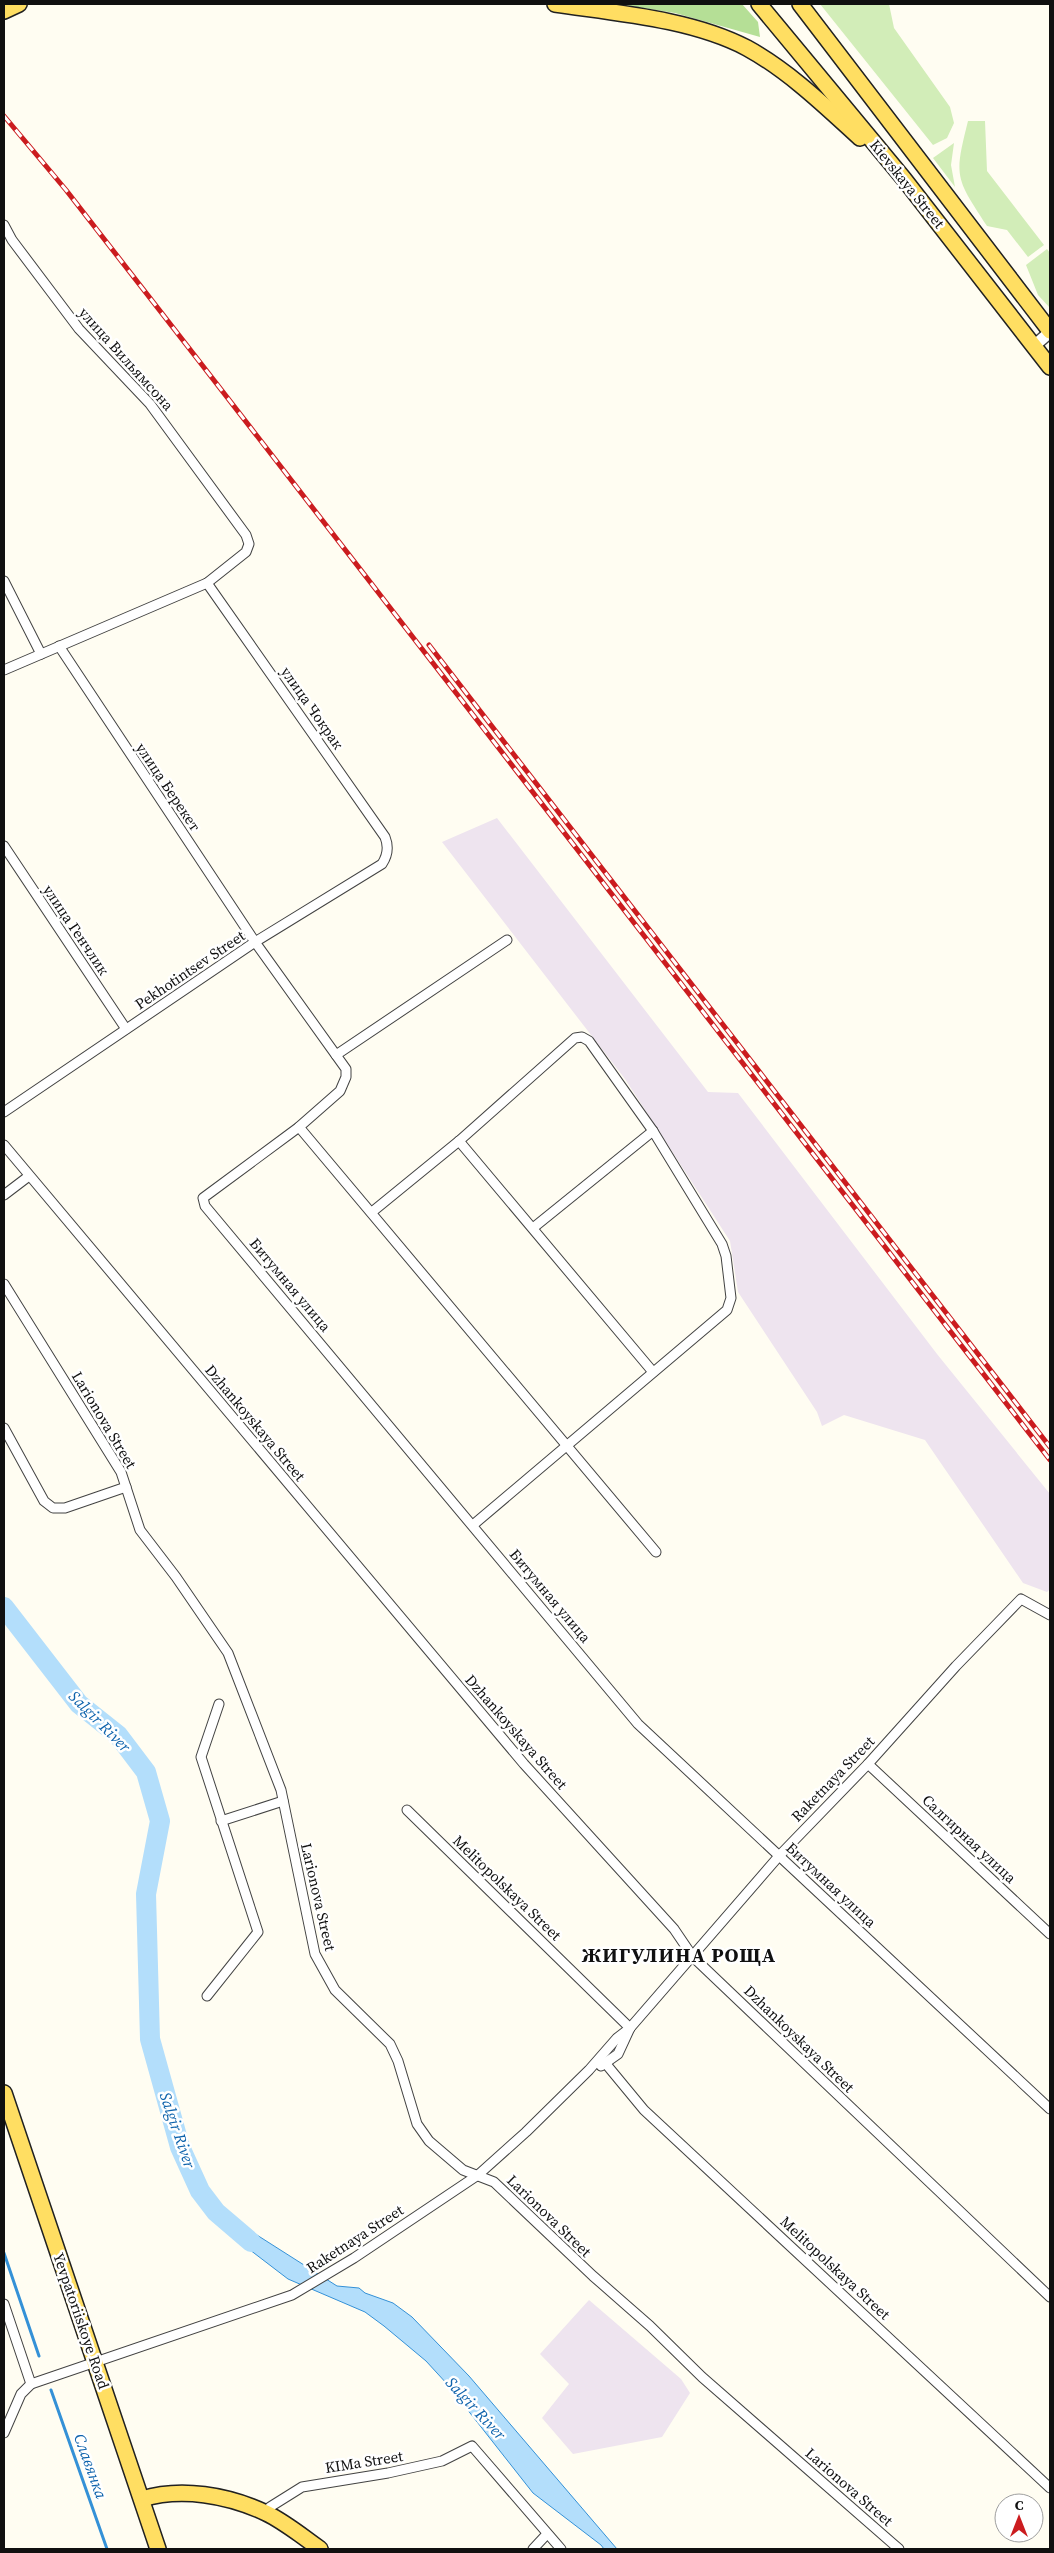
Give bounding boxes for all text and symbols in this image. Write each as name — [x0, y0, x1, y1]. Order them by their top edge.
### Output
street label: Kievskaya Street — [865, 135, 950, 233]
street label: улица Вильямсона — [74, 302, 179, 415]
street label: улица Чокрак — [276, 662, 349, 754]
street label: улица Берекет — [131, 738, 206, 835]
street label: улица Генчлик — [38, 880, 115, 980]
street label: Pekhotintsev Street — [131, 925, 249, 1014]
street label: Битумная улица — [245, 1233, 336, 1336]
street label: Dzhankoyskaya Street — [200, 1360, 310, 1485]
street label: Larionova Street — [67, 1367, 142, 1472]
street label: Битумная улица — [505, 1544, 596, 1647]
street label: Dzhankoyskaya Street — [461, 1670, 572, 1794]
water label: Salgir River — [64, 1685, 136, 1757]
street label: Raketnaya Street — [786, 1731, 879, 1826]
street label: Салгирная улица — [918, 1790, 1021, 1888]
street label: Melitopolskaya Street — [449, 1830, 566, 1945]
street label: Битумная улица — [782, 1837, 881, 1932]
street label: Larionova Street — [296, 1841, 341, 1953]
district label: ЖИГУЛИНА РОЩА — [582, 1941, 776, 1969]
street label: Dzhankoyskaya Street — [740, 1980, 859, 2097]
water label: Salgir River — [155, 2089, 201, 2171]
street label: Larionova Street — [502, 2170, 596, 2262]
street label: Raketnaya Street — [302, 2199, 407, 2278]
street label: Melitopolskaya Street — [776, 2211, 895, 2324]
street label: Yevpatoriiskoye Road — [48, 2250, 115, 2392]
water label: Salgir River — [441, 2372, 511, 2445]
water label: Славянка — [69, 2430, 113, 2502]
street label: Larionova Street — [801, 2443, 898, 2531]
street label: KIMa Street — [323, 2445, 405, 2478]
north arrow — [994, 2493, 1044, 2543]
text: С — [1015, 2495, 1024, 2515]

